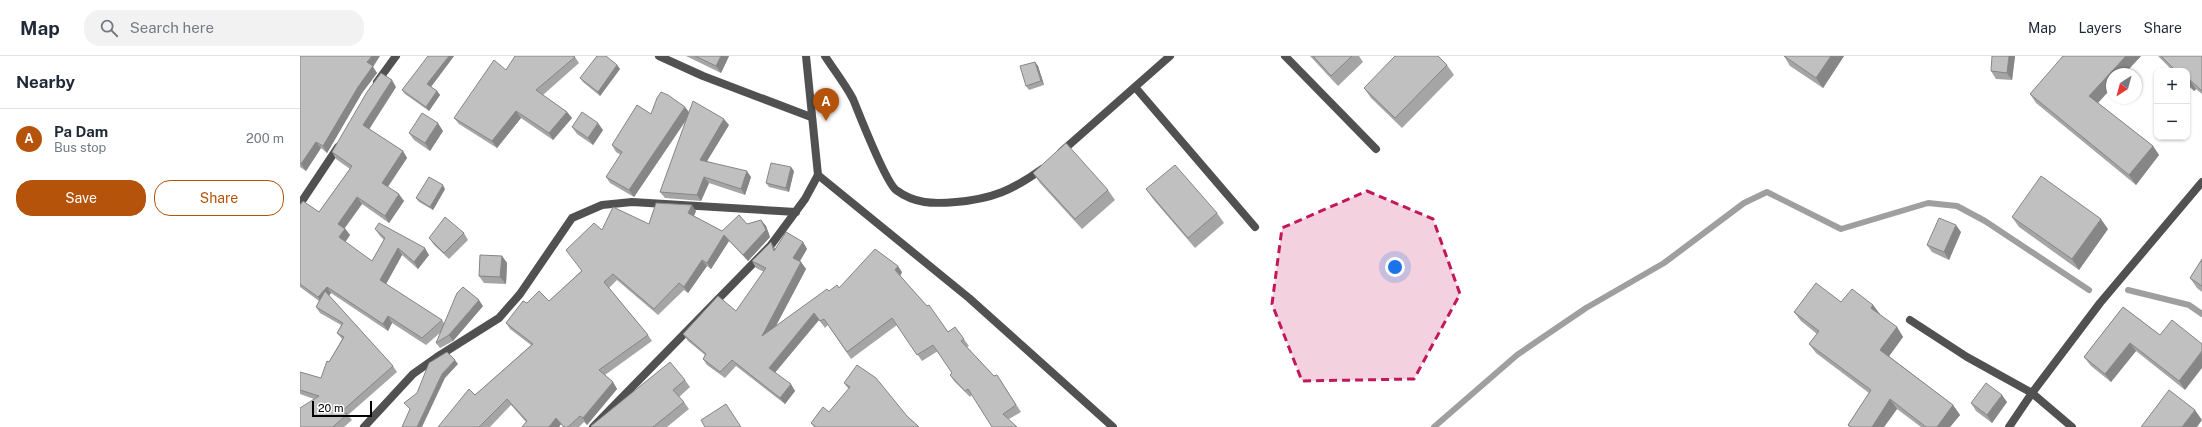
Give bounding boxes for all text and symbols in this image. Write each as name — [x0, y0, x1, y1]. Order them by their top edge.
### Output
search box — [84, 10, 364, 46]
text: Map — [20, 17, 60, 39]
icon: search — [98, 17, 120, 39]
text: Search here — [130, 19, 214, 36]
text: Map — [2028, 20, 2056, 36]
text: Layers — [2078, 20, 2122, 36]
text: Share — [2144, 20, 2182, 36]
north arrow — [2106, 68, 2142, 104]
map controls — [2154, 68, 2190, 140]
button: + — [2154, 68, 2190, 104]
text: Nearby — [16, 72, 75, 92]
pin: A — [813, 88, 839, 121]
button: − — [2154, 104, 2190, 140]
text: Pa Dam — [54, 123, 108, 140]
text: A — [24, 131, 34, 146]
text: 200 m — [246, 131, 284, 146]
text: Bus stop — [54, 140, 106, 155]
button: Save — [16, 180, 146, 216]
button: Share — [154, 180, 284, 216]
your location — [1385, 257, 1405, 277]
scale bar — [312, 399, 372, 418]
text: 20 m — [318, 402, 343, 414]

